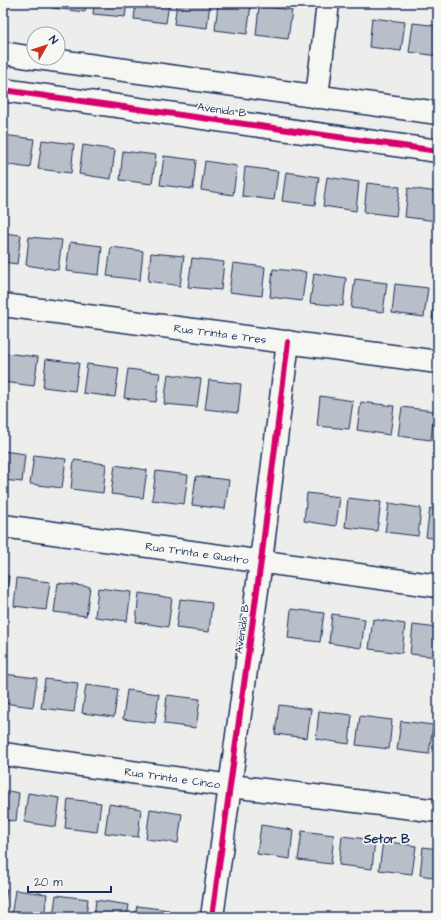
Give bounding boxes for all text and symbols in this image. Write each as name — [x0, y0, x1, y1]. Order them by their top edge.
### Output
north arrow — [26, 26, 66, 66]
text: N — [45, 33, 61, 47]
street label: Avenida B — [197, 99, 248, 121]
street label: Rua Trinta e Tres — [173, 320, 268, 347]
street label: Rua Trinta e Quatro — [145, 538, 251, 567]
street label: Avenida B — [231, 603, 253, 654]
street label: Rua Trinta e Cinco — [124, 764, 222, 792]
district label: Setor B — [363, 831, 410, 848]
scale bar — [28, 868, 111, 894]
text: 20 m — [34, 874, 63, 891]

